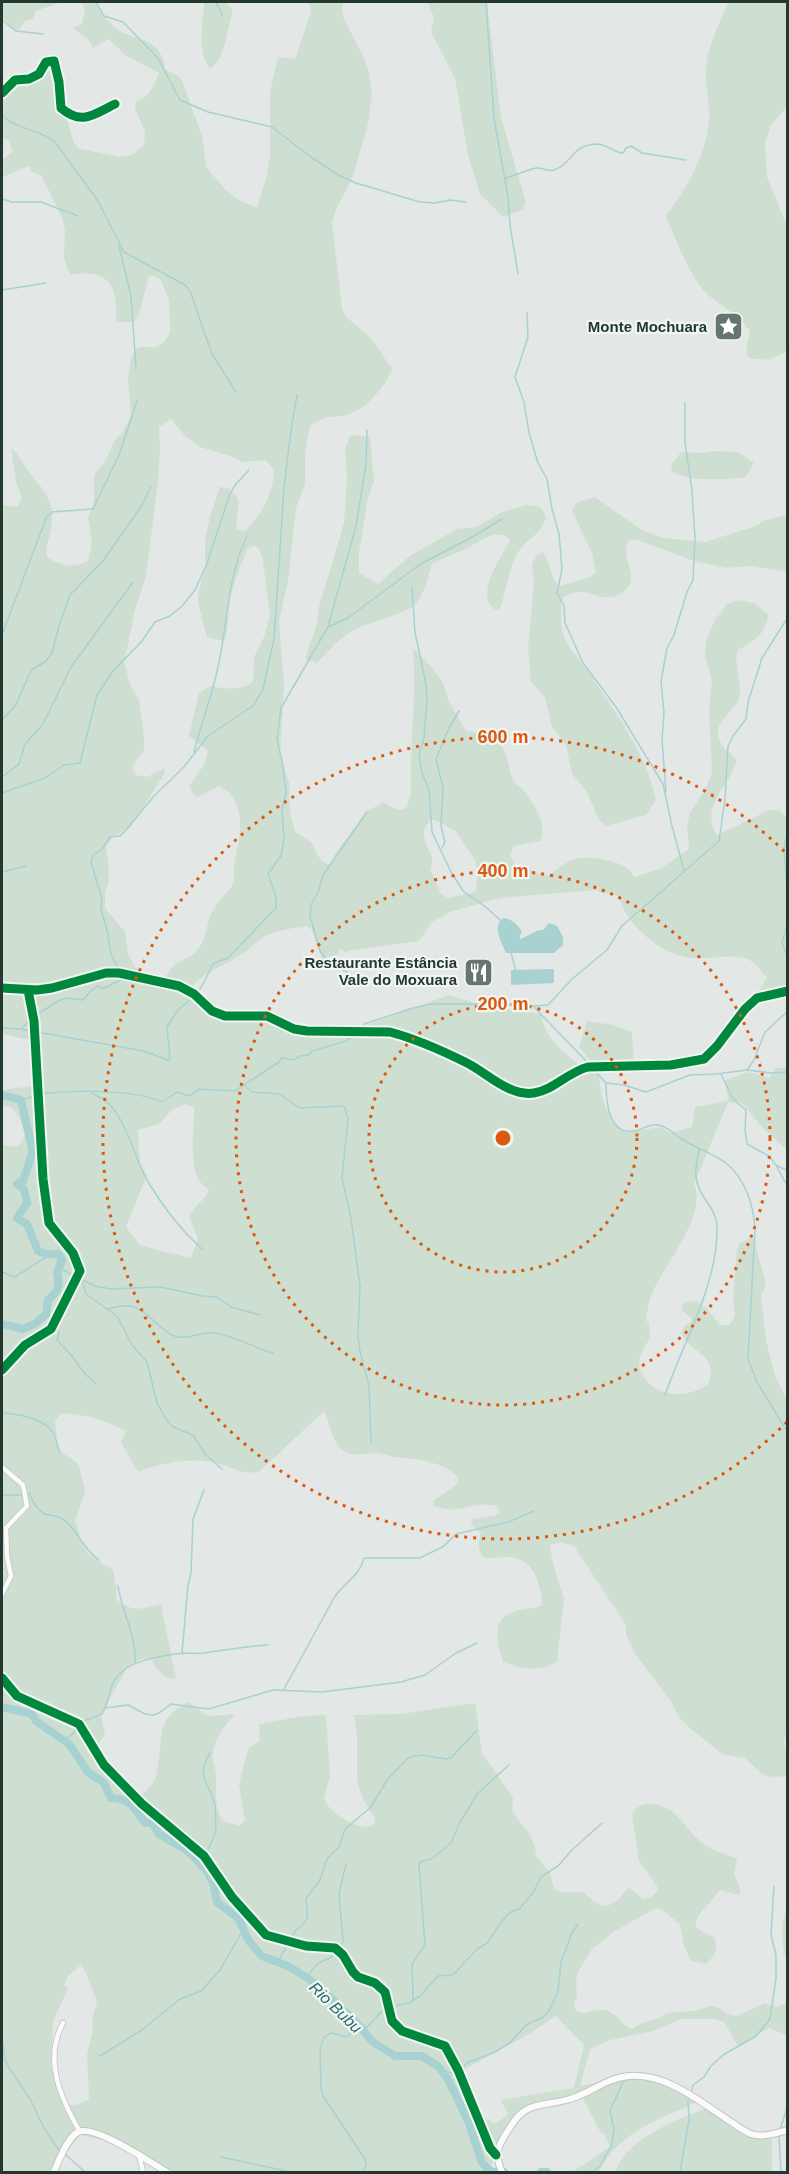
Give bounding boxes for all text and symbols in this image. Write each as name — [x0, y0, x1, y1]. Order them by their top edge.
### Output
place icon: Monte Mochuara — [712, 311, 744, 343]
place label: Monte Mochuara — [588, 318, 708, 335]
text: 600 m — [477, 727, 529, 747]
text: 400 m — [477, 861, 529, 881]
place label: Restaurante Estância Vale do Moxuara — [304, 954, 458, 988]
restaurant icon: Restaurante Estância Vale do Moxuara — [462, 956, 494, 988]
text: 200 m — [477, 994, 529, 1014]
centre of rings — [493, 1128, 513, 1148]
water label: Rio Bubu — [306, 1978, 365, 2036]

